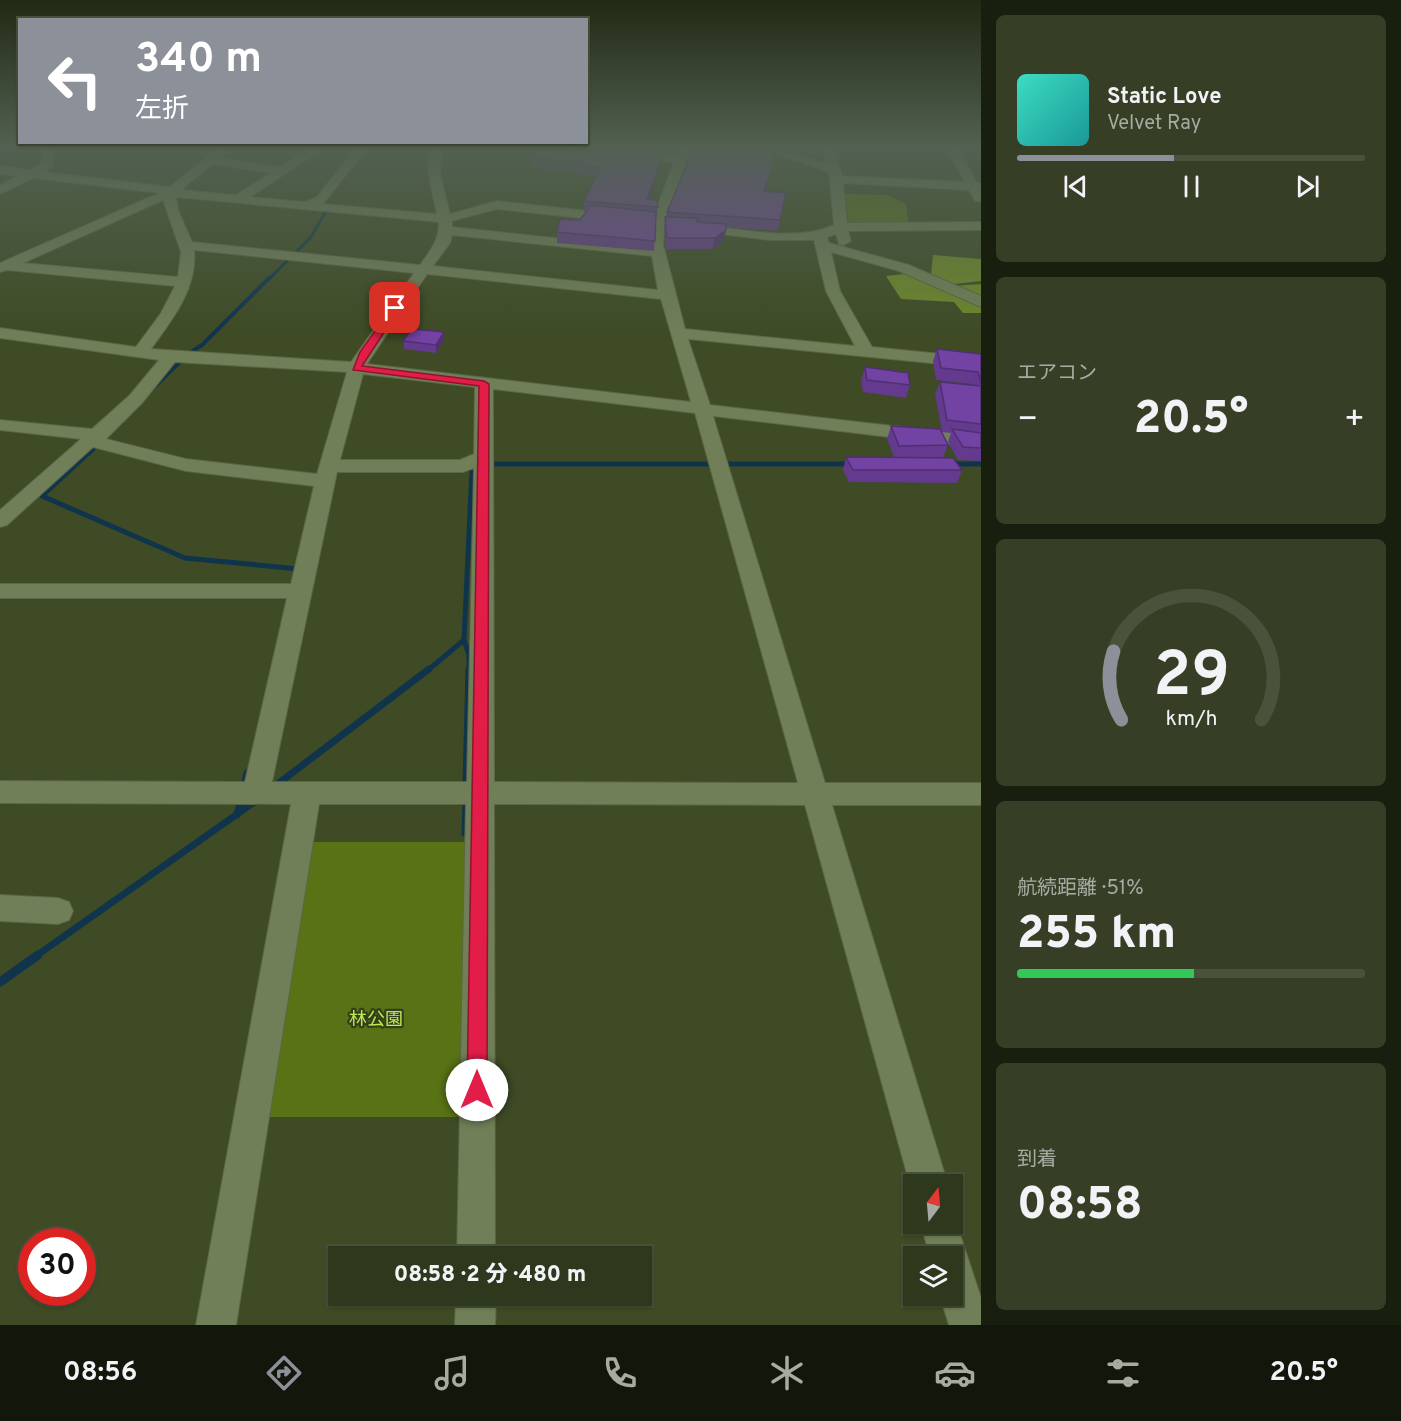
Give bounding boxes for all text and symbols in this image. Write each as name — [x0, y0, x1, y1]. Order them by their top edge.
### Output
text: 340 m — [135, 34, 262, 87]
icon: left — [36, 42, 114, 120]
text: Static Love — [1107, 84, 1221, 111]
text: 左折 — [135, 93, 189, 127]
text: Velvet Ray — [1107, 111, 1201, 137]
icon: previous — [1059, 170, 1092, 203]
icon: pause — [1175, 170, 1208, 203]
icon: next — [1291, 170, 1324, 203]
pin — [369, 282, 420, 333]
icon: arrive — [378, 291, 411, 324]
text: エアコン — [1017, 361, 1097, 387]
text: 20.5° — [1134, 392, 1248, 449]
text: − — [1017, 400, 1038, 442]
text: + — [1344, 400, 1365, 442]
text: 29 — [1153, 639, 1229, 718]
text: km/h — [1165, 706, 1217, 733]
text: 航続距離 · 51% — [1017, 876, 1144, 902]
text: 255 km — [1017, 907, 1176, 964]
park label: 林公園 — [349, 1009, 403, 1032]
position arrow — [445, 1058, 509, 1122]
text: 到着 — [1017, 1147, 1057, 1173]
north arrow — [903, 1174, 963, 1234]
map controls — [903, 1174, 963, 1306]
text: 08:58 — [1017, 1178, 1143, 1235]
speed limit sign: 30 — [18, 1228, 96, 1306]
button: layers — [903, 1246, 963, 1306]
text: 08:58 · 2 分 · 480 m — [394, 1262, 586, 1289]
icon: directions — [263, 1352, 305, 1394]
icon: music — [431, 1352, 473, 1394]
icon: phone — [599, 1352, 641, 1394]
icon: climate — [766, 1352, 808, 1394]
icon: car — [934, 1352, 976, 1394]
icon: filters — [1102, 1352, 1144, 1394]
text: 08:56 — [63, 1356, 137, 1390]
text: 20.5° — [1270, 1356, 1338, 1390]

